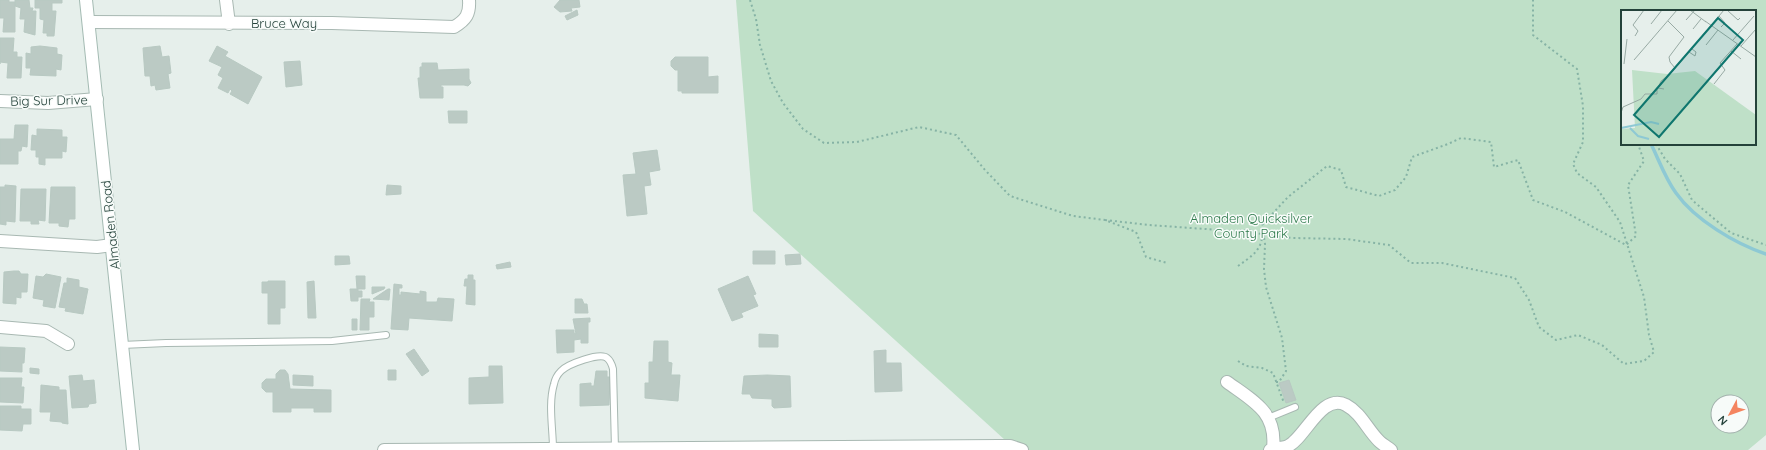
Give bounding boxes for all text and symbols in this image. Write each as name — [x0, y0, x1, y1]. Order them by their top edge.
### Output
inset map — [1621, 10, 1756, 145]
street label: Bruce Way — [251, 15, 317, 31]
street label: Big Sur Drive — [10, 91, 88, 109]
street label: Almaden Road — [97, 180, 123, 270]
park label: Almaden Quicksilver County Park — [1190, 210, 1312, 241]
north arrow — [1710, 394, 1750, 434]
text: N — [1715, 413, 1730, 428]

